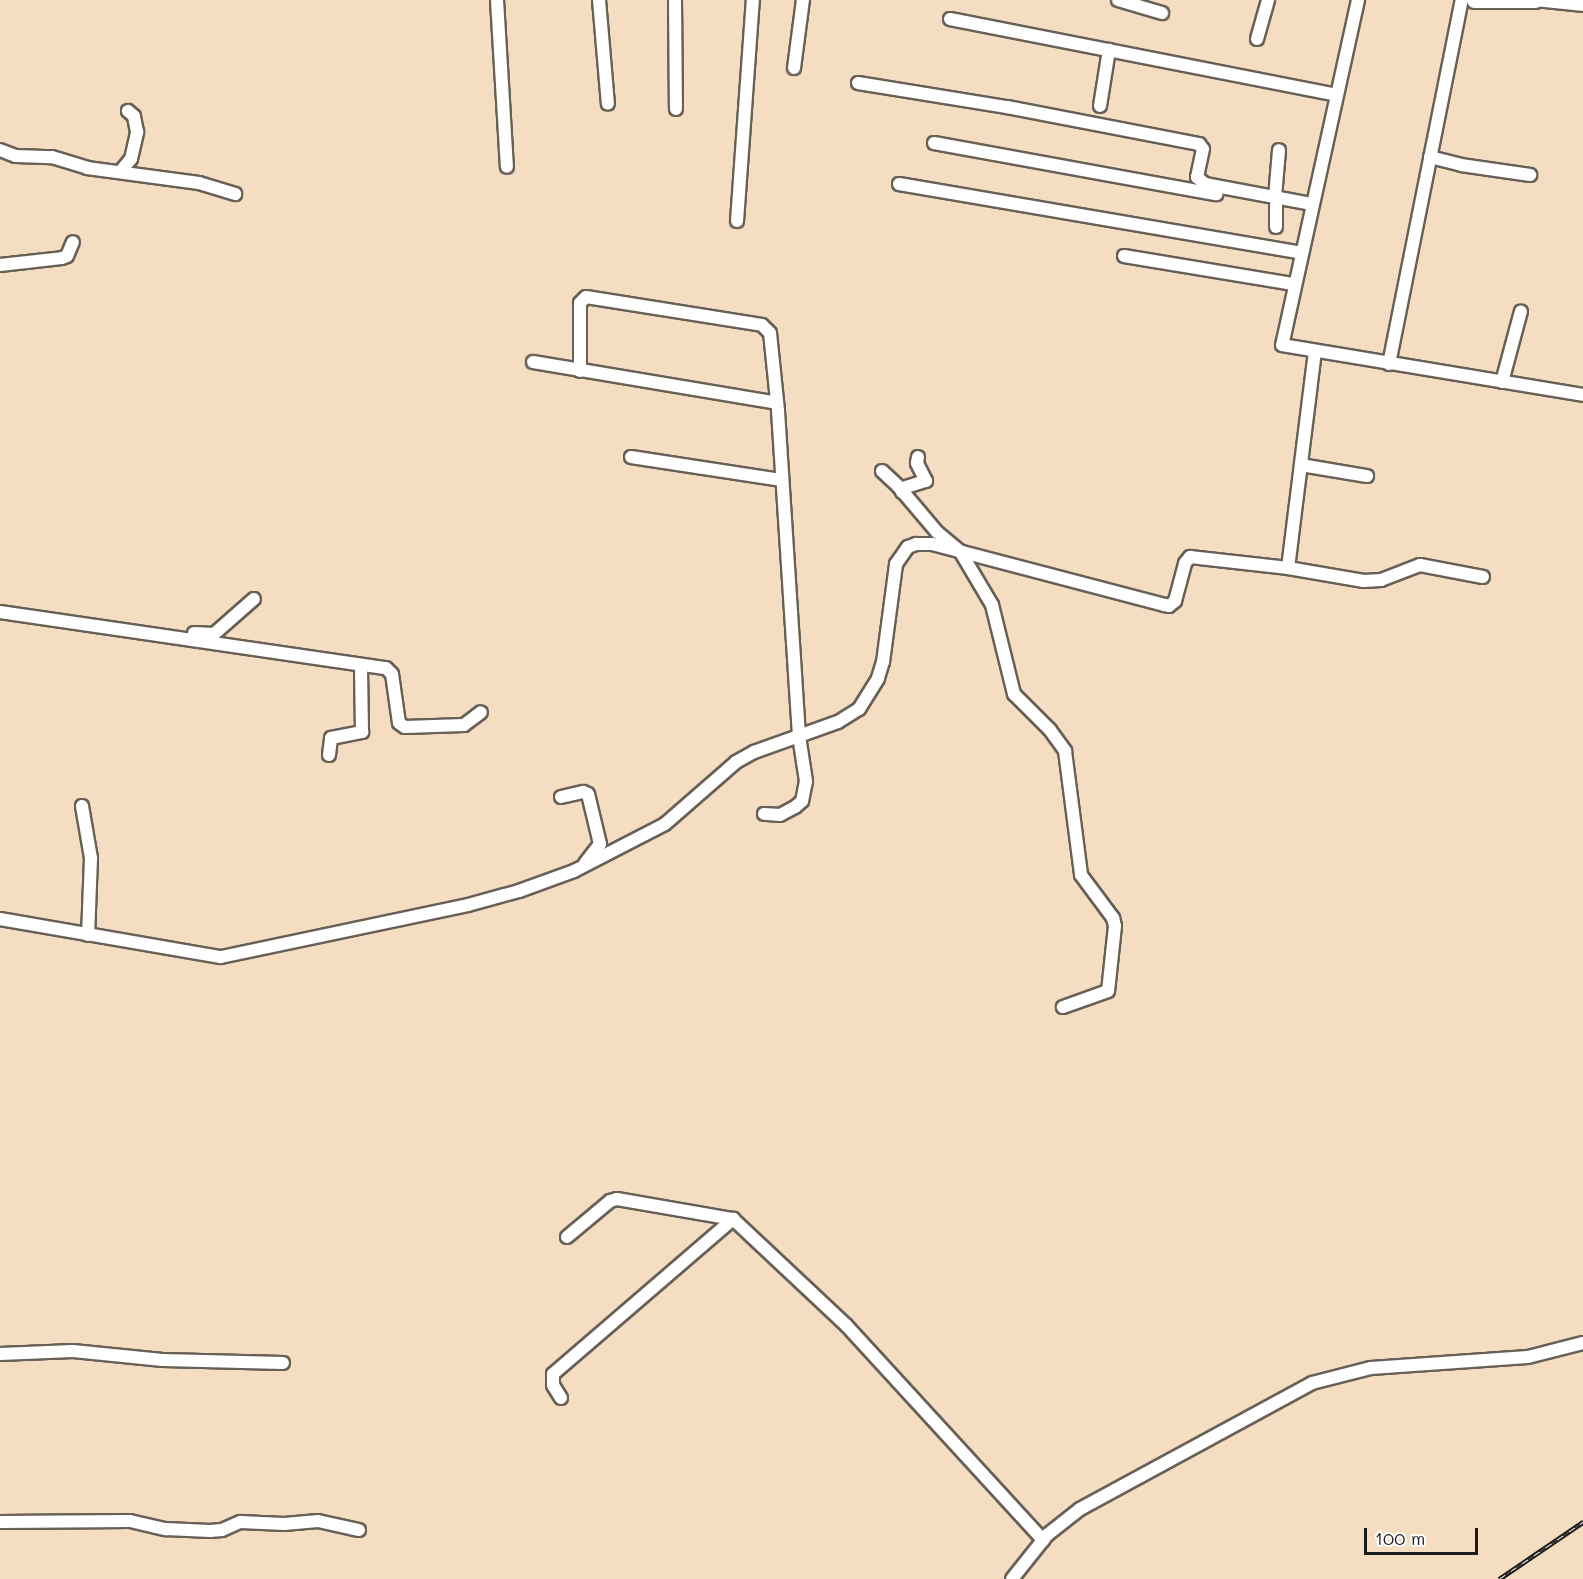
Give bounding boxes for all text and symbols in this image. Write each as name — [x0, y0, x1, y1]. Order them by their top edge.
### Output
scale bar — [1367, 1516, 1481, 1554]
text: 100 m — [1375, 1526, 1425, 1550]

